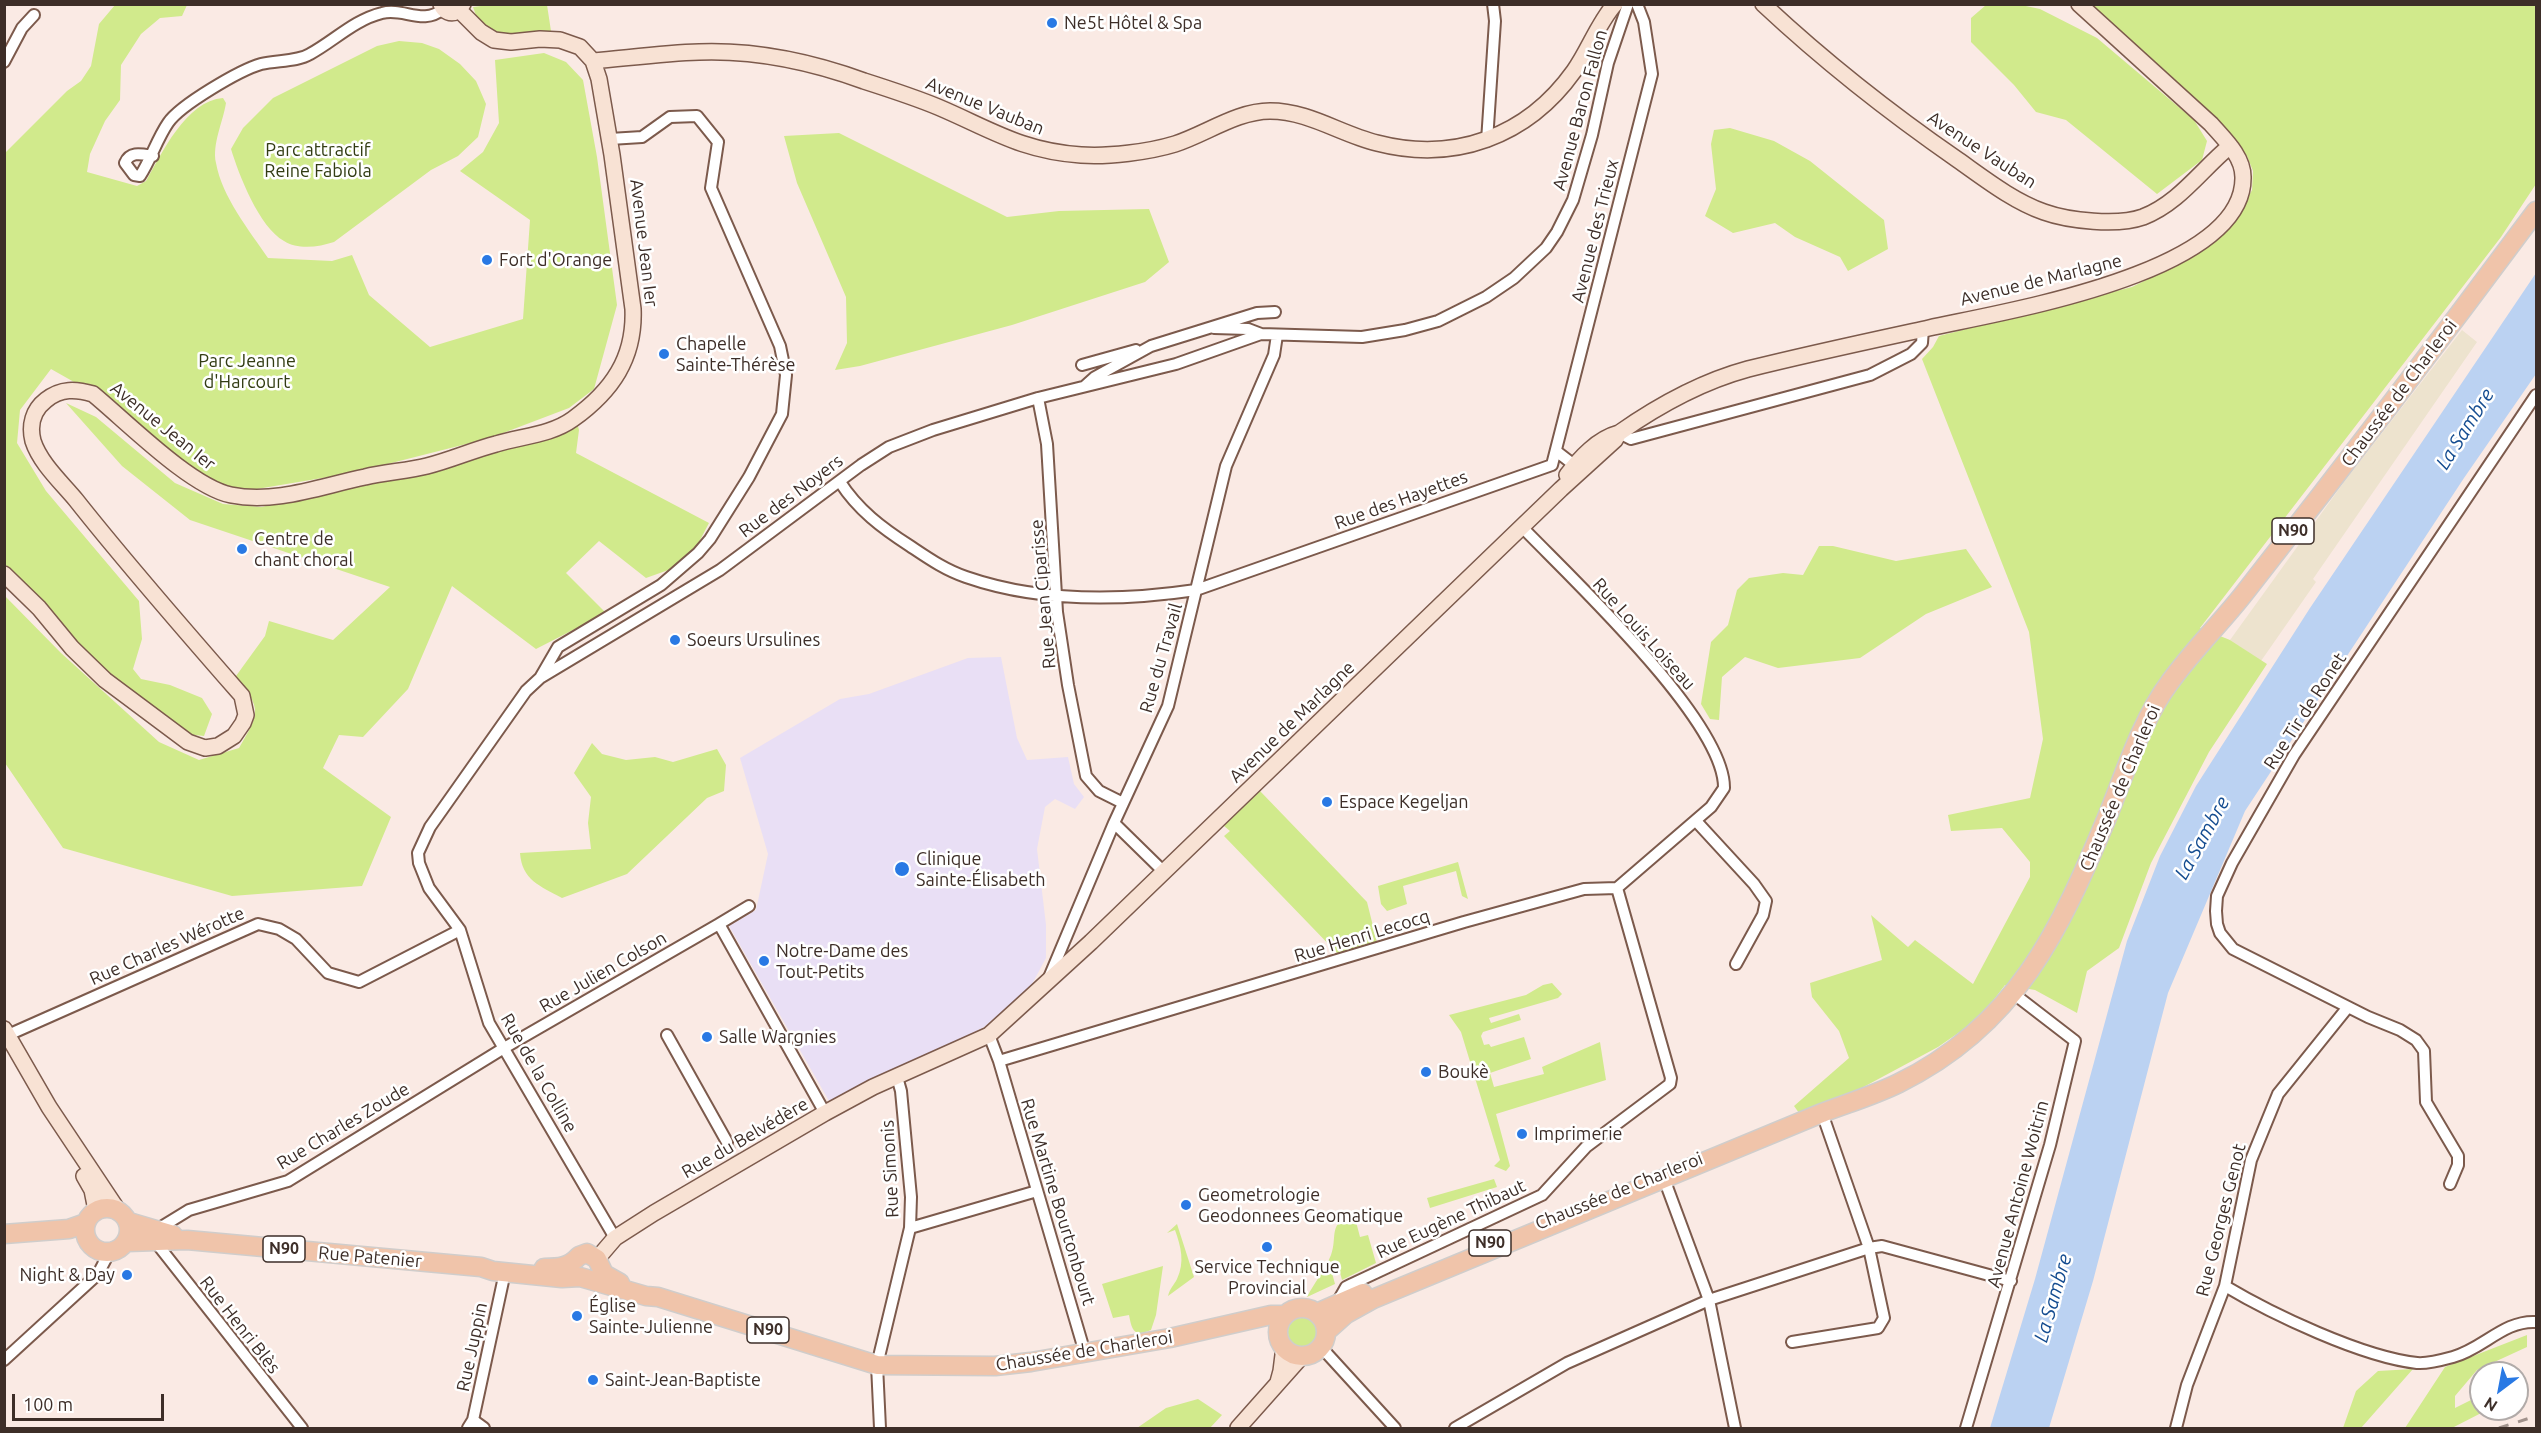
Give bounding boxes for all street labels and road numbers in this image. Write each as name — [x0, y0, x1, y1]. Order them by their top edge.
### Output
street label: Avenue Baron Fallon — [1548, 27, 1612, 193]
street label: Avenue Vauban — [923, 72, 1047, 140]
street label: Avenue Vauban — [1924, 107, 2040, 193]
street label: Avenue des Trieux — [1567, 157, 1623, 305]
street label: Avenue Jean Ier — [625, 178, 663, 308]
street label: Avenue de Marlagne — [1958, 249, 2124, 311]
street label: Chaussée de Charleroi — [2337, 315, 2461, 471]
street label: Avenue Jean Ier — [106, 377, 220, 475]
street label: Rue des Noyers — [735, 450, 847, 542]
street label: Rue des Hayettes — [1331, 466, 1471, 534]
street label: Rue Jean Ciparisse — [1026, 518, 1060, 670]
road number: N90 — [2272, 518, 2314, 544]
street label: Rue Louis Loiseau — [1588, 574, 1700, 694]
street label: Rue du Travail — [1135, 601, 1187, 715]
street label: Rue Tir de Ronet — [2259, 649, 2351, 773]
street label: Avenue de Marlagne — [1225, 657, 1359, 787]
street label: Chaussée de Charleroi — [2075, 701, 2165, 875]
street label: Rue Charles Wérotte — [86, 902, 248, 990]
street label: Rue Henri Lecocq — [1292, 905, 1432, 967]
street label: Rue Julien Colson — [536, 927, 670, 1017]
street label: Rue de la Colline — [496, 1010, 582, 1136]
street label: Rue Charles Zoude — [273, 1078, 413, 1174]
street label: Rue du Belvédère — [678, 1093, 812, 1183]
street label: Rue Martine Bourtonbourt — [1016, 1096, 1100, 1308]
street label: Avenue Antoine Woitrin — [1983, 1098, 2053, 1290]
street label: Rue Simonis — [877, 1120, 903, 1218]
street label: Rue Georges Genot — [2192, 1141, 2250, 1299]
street label: Chaussée de Charleroi — [1532, 1147, 1706, 1235]
street label: Rue Eugène Thibaut — [1373, 1175, 1529, 1263]
road number: N90 — [1469, 1230, 1511, 1256]
road number: N90 — [263, 1236, 305, 1262]
street label: Rue Patenier — [317, 1242, 423, 1272]
street label: Rue Henri Blès — [195, 1272, 285, 1378]
street label: Rue Juppin — [452, 1301, 492, 1393]
road number: N90 — [747, 1317, 789, 1343]
street label: Chaussée de Charleroi — [994, 1326, 1174, 1376]

